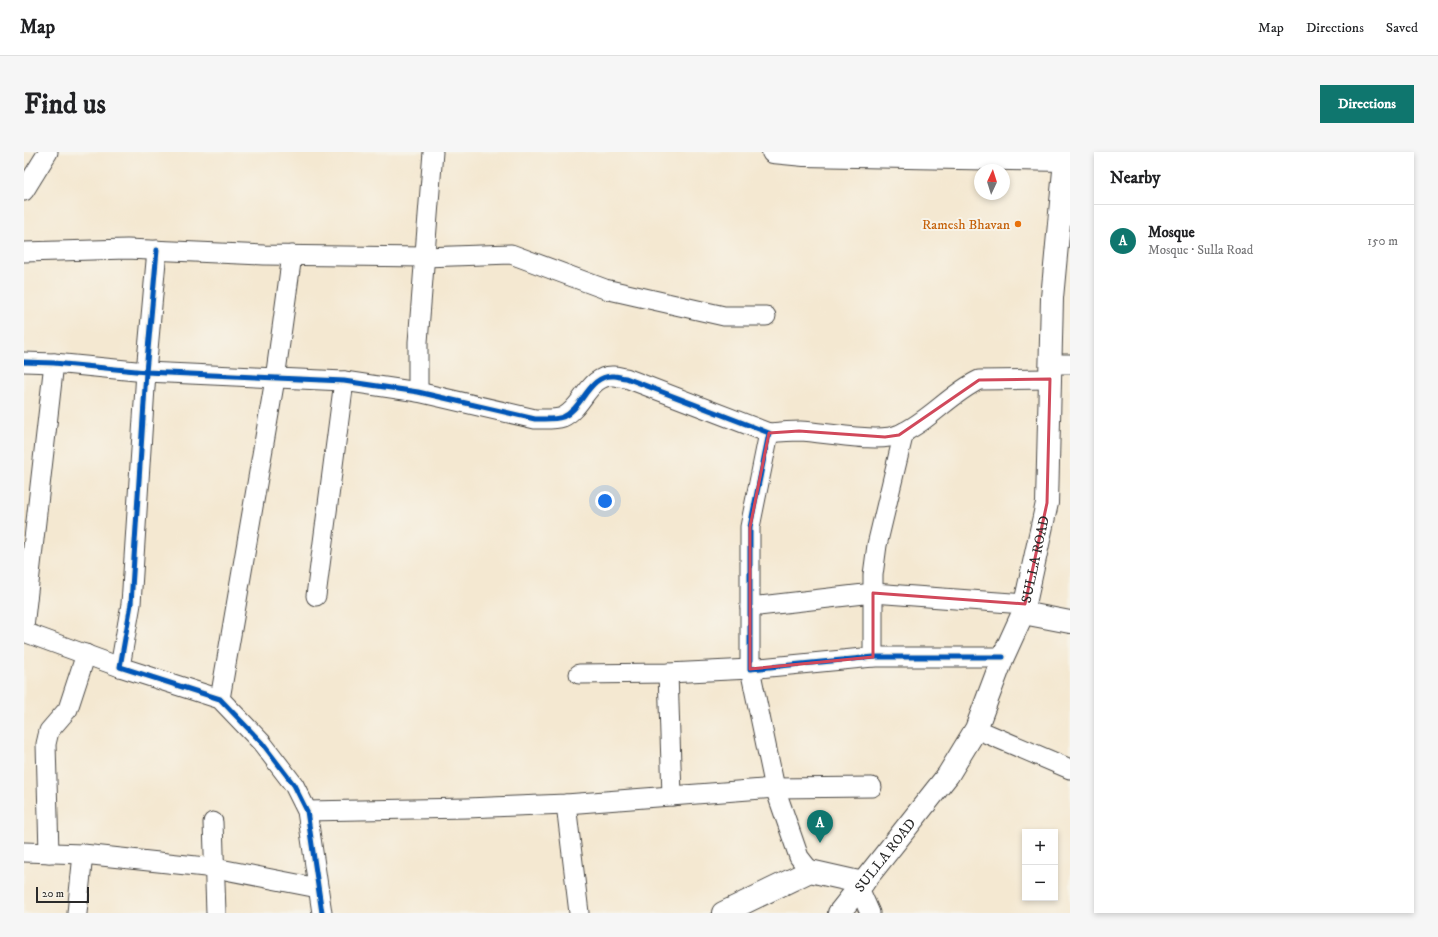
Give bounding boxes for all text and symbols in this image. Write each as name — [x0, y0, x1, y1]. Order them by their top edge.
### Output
text: Map — [20, 16, 55, 39]
text: Map — [1258, 19, 1284, 37]
text: Directions — [1306, 19, 1364, 37]
text: Saved — [1386, 19, 1418, 37]
button: Directions — [1320, 85, 1414, 123]
text: Find us — [24, 87, 106, 122]
north arrow — [974, 164, 1010, 200]
text: Nearby — [1110, 167, 1160, 189]
place label: Ramesh Bhavan — [922, 216, 1011, 234]
marker: Ramesh Bhavan — [1013, 219, 1023, 229]
text: Mosque — [1148, 223, 1195, 242]
text: A — [1119, 233, 1127, 249]
text: 150 m — [1367, 233, 1398, 249]
text: Mosque · Sulla Road — [1148, 242, 1253, 258]
your location — [595, 491, 615, 511]
street label: SULLA ROAD — [1017, 514, 1054, 605]
pin: A — [807, 810, 833, 843]
street label: SULLA ROAD — [851, 815, 920, 896]
map controls — [1022, 829, 1058, 901]
button: + — [1022, 829, 1058, 865]
button: − — [1022, 865, 1058, 901]
scale bar — [36, 885, 89, 904]
text: 20 m — [42, 887, 64, 901]

